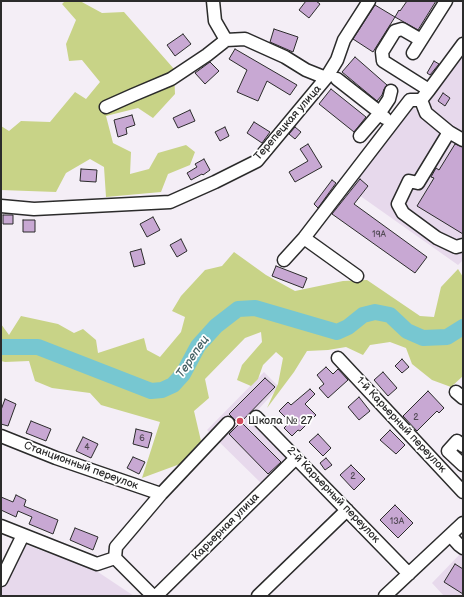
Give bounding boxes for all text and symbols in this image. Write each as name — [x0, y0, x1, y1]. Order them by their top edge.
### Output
street label: Терепецкая улица — [252, 83, 324, 163]
house number: 19А — [372, 230, 386, 240]
water label: Терепец — [174, 333, 212, 381]
street label: 1-й Карьерный переулок — [353, 374, 449, 476]
house number: 2 — [413, 413, 419, 423]
place label: Школа № 27 — [248, 414, 312, 428]
marker: Школа № 27 — [235, 416, 245, 426]
house number: 6 — [139, 434, 145, 444]
street label: Станционный переулок — [22, 439, 140, 493]
house number: 4 — [84, 443, 90, 453]
street label: 2-й Карьерный переулок — [284, 444, 382, 546]
house number: 2 — [350, 472, 356, 482]
street label: Карьерная улица — [190, 491, 262, 563]
house number: 13А — [390, 517, 404, 527]

